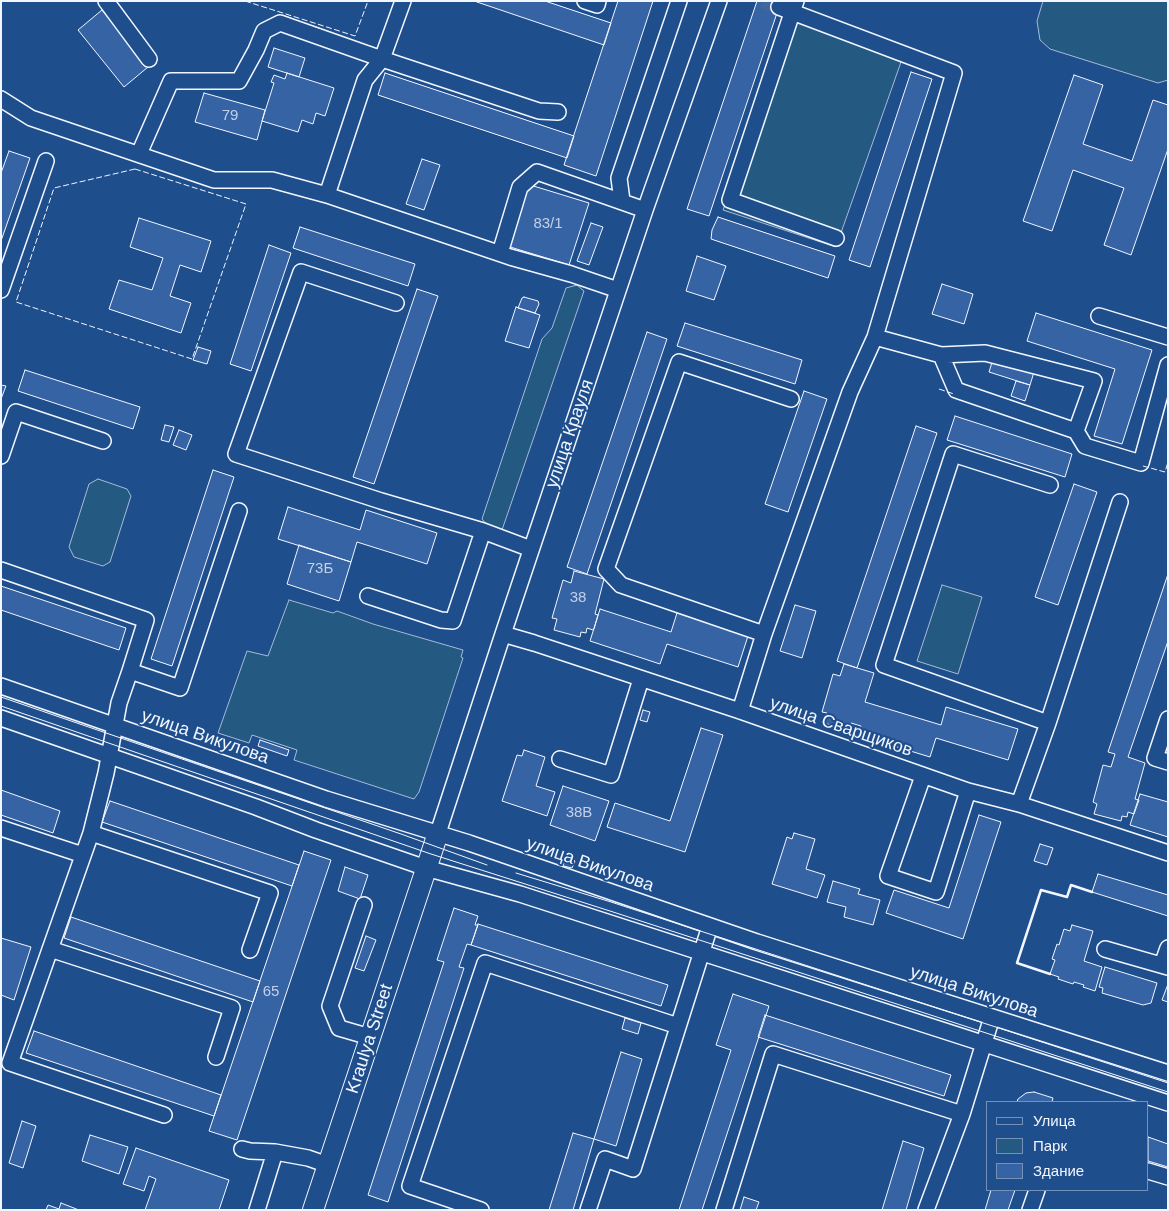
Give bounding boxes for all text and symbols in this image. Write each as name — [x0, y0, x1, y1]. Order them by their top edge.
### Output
house number: 79 — [222, 107, 238, 125]
house number: 83/1 — [533, 215, 563, 233]
street label: улица Крауля — [541, 377, 599, 491]
house number: 73Б — [307, 560, 333, 578]
house number: 38 — [570, 589, 586, 607]
street label: улица Сварщиков — [767, 692, 915, 762]
street label: улица Викулова — [138, 705, 272, 769]
house number: 38В — [566, 804, 592, 822]
street label: улица Викулова — [523, 833, 657, 897]
street label: улица Викулова — [907, 961, 1041, 1023]
street label: Kraulya Street — [342, 981, 398, 1097]
house number: 65 — [263, 983, 279, 1001]
legend — [986, 1101, 1149, 1191]
text: Улица — [1033, 1112, 1076, 1129]
text: Парк — [1033, 1137, 1067, 1154]
text: Здание — [1033, 1162, 1084, 1179]

